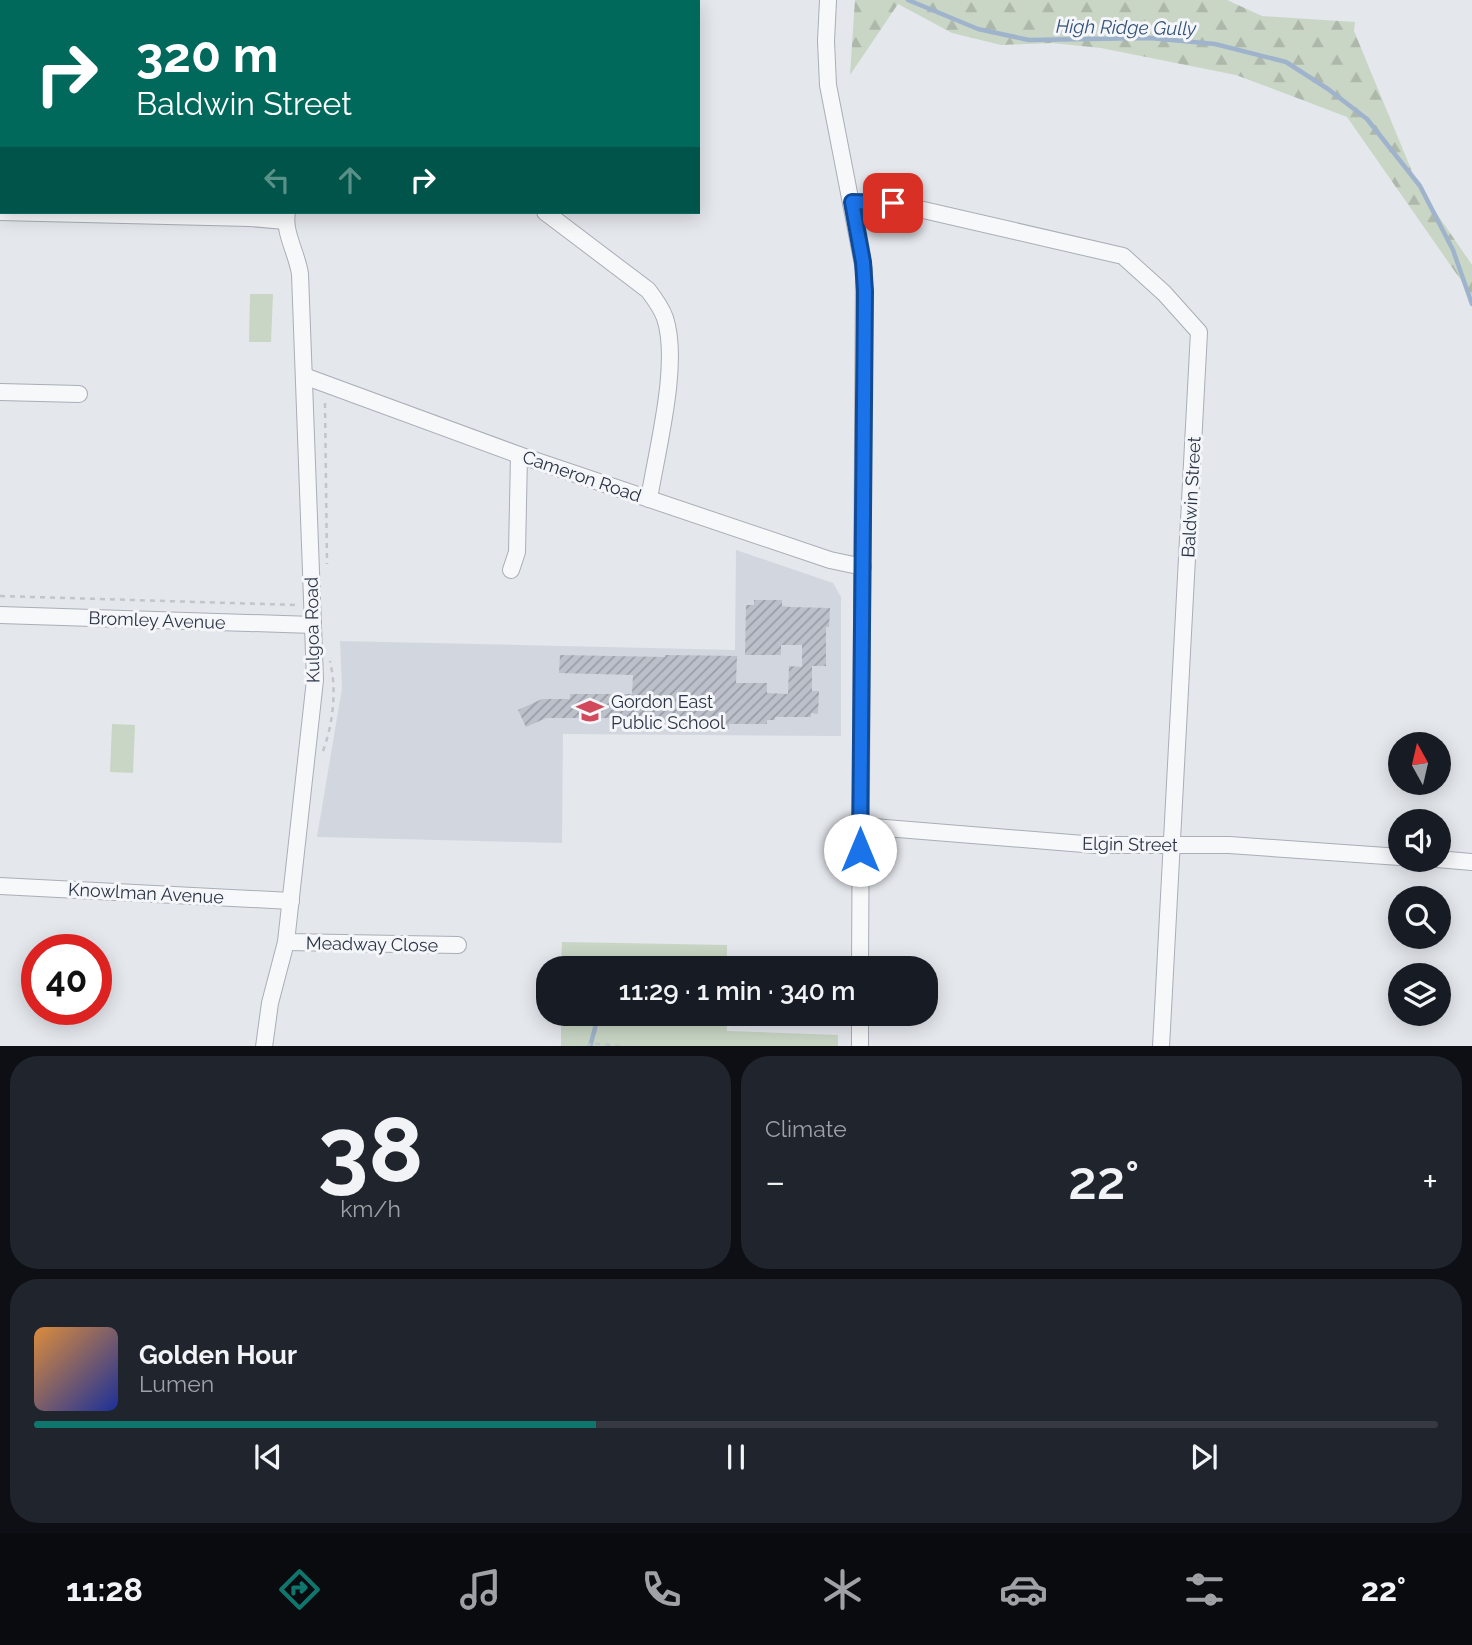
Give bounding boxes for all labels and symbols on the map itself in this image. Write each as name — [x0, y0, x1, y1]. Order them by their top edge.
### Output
water label: High Ridge Gully — [1056, 15, 1197, 39]
pin — [863, 173, 923, 233]
street label: Baldwin Street — [1177, 436, 1205, 558]
street label: Cameron Road — [520, 446, 644, 506]
street label: Kulgoa Road — [301, 577, 323, 683]
street label: Bromley Avenue — [88, 607, 226, 633]
place label: Gordon East Public School — [611, 691, 725, 733]
school or university icon: Gordon East Public School — [575, 696, 605, 726]
north arrow — [1388, 732, 1451, 794]
position arrow — [823, 813, 897, 887]
street label: Elgin Street — [1082, 833, 1178, 855]
street label: Knowlman Avenue — [68, 878, 225, 908]
street label: Meadway Close — [306, 932, 439, 956]
speed limit sign: 40 — [21, 934, 112, 1025]

